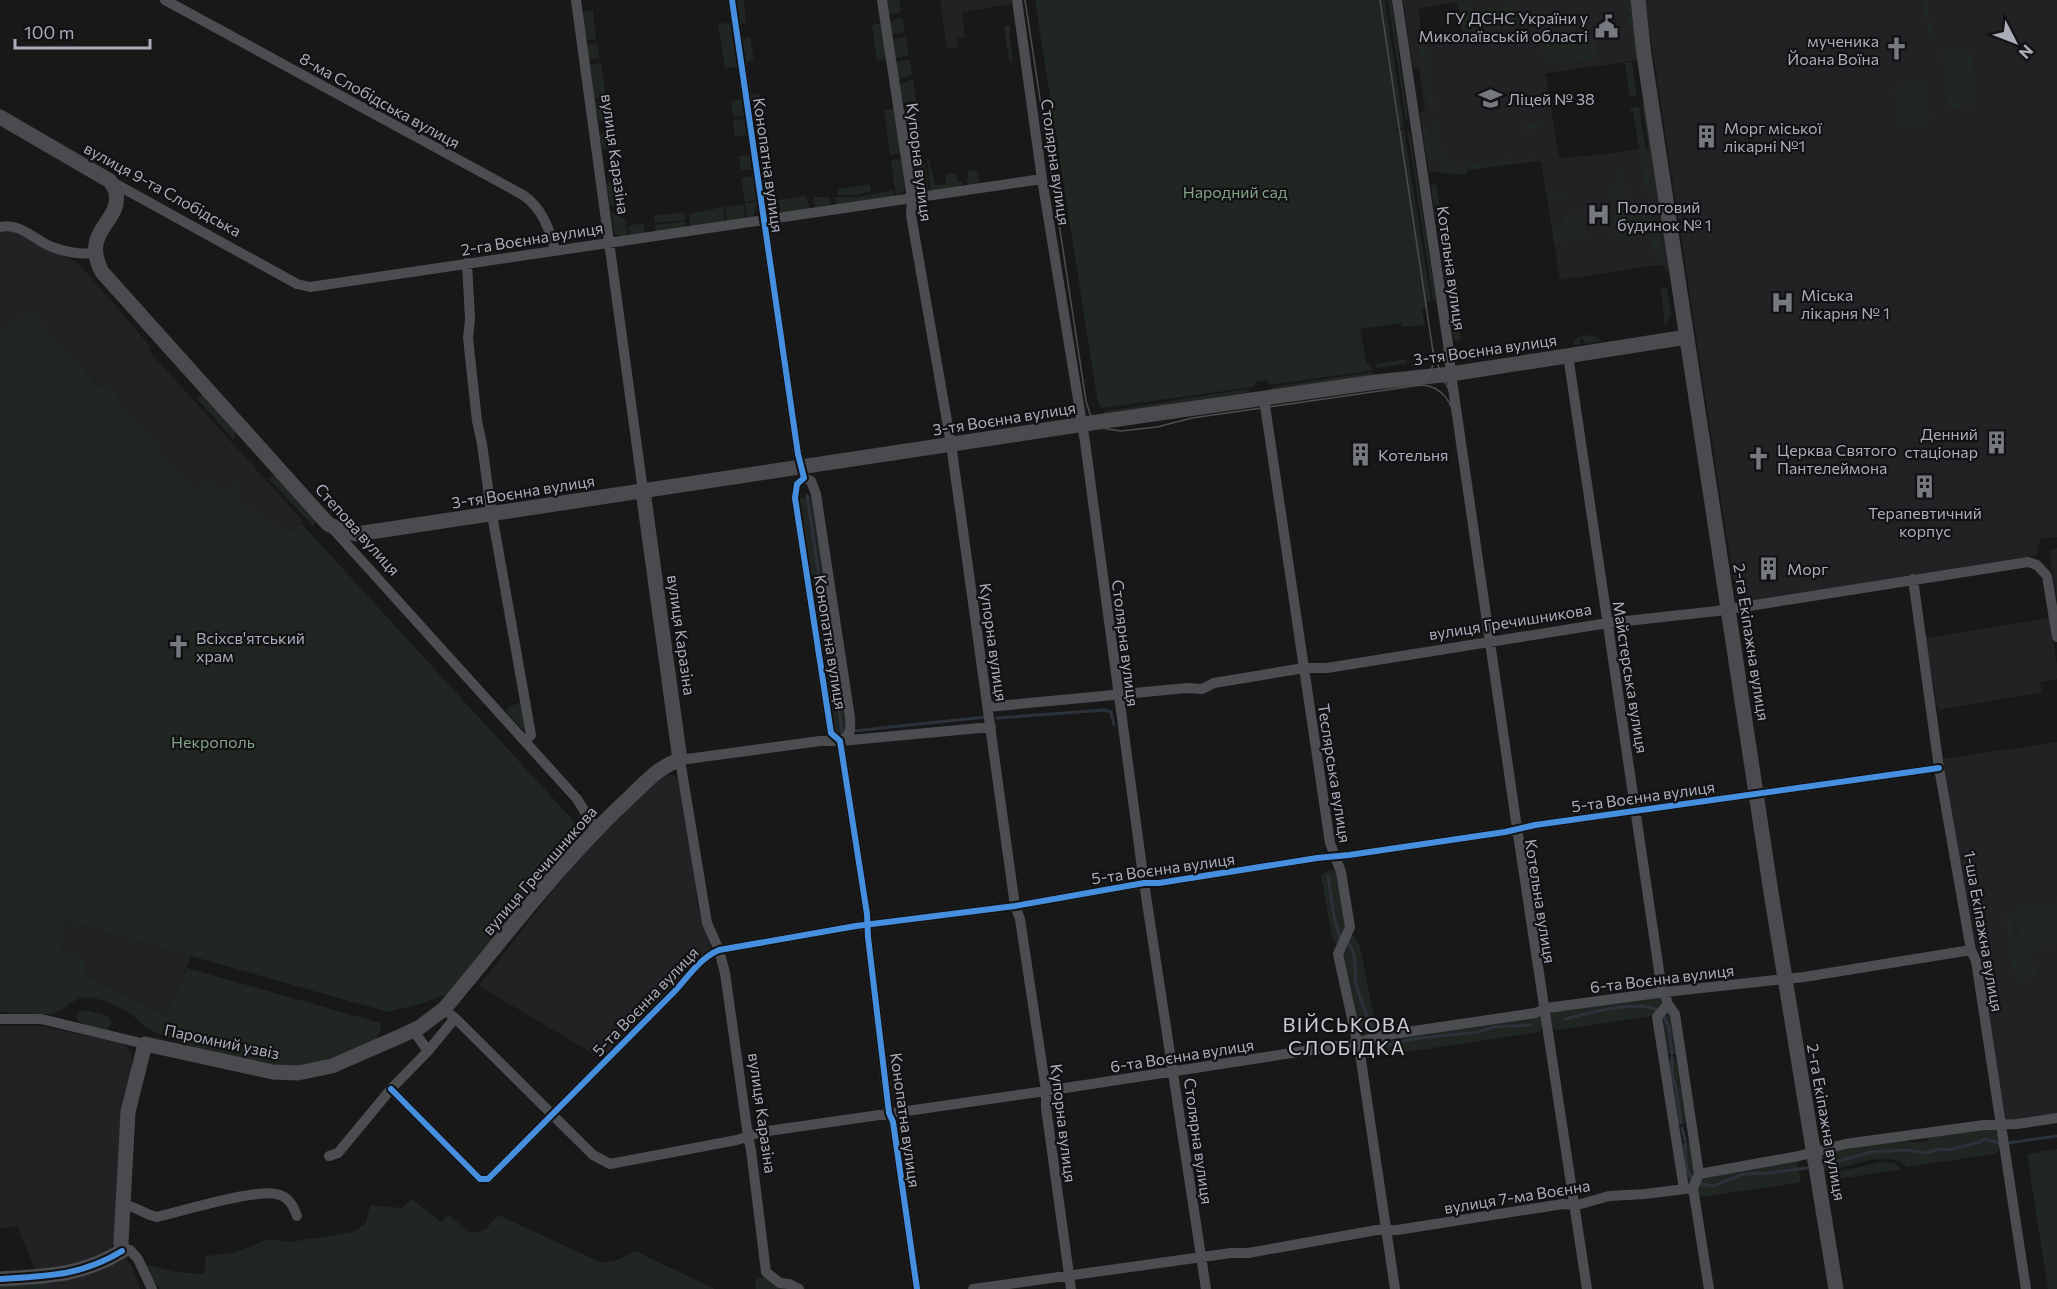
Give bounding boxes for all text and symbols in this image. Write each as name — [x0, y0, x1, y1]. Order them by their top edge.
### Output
place label: ГУ ДСНС України у Миколаївській області — [1418, 8, 1588, 45]
scale bar — [15, 12, 150, 50]
north arrow — [1985, 12, 2045, 72]
public building icon: ГУ ДСНС України у Миколаївській області — [1593, 13, 1619, 39]
text: 100 m — [24, 21, 74, 43]
place label: мученика Йоана Воїна — [1787, 31, 1879, 68]
church icon: мученика Йоана Воїна — [1884, 36, 1910, 62]
text: N — [2015, 42, 2038, 63]
street label: 8-ма Слобідська вулиця — [296, 48, 464, 152]
school or university icon: Ліцей № 38 — [1477, 85, 1503, 111]
place label: Ліцей № 38 — [1508, 89, 1595, 108]
street label: вулиця Каразіна — [598, 93, 634, 215]
street label: Конопатна вулиця — [750, 96, 788, 234]
street label: Столярна вулиця — [1038, 98, 1074, 226]
street label: Купорна вулиця — [903, 102, 937, 222]
place label: Морг міської лікарні №1 — [1724, 118, 1823, 155]
building icon: Морг міської лікарні №1 — [1693, 123, 1719, 149]
street label: вулиця 9-та Слобідська — [81, 138, 245, 240]
park label: Народний сад — [1183, 182, 1288, 201]
place label: Пологовий будинок № 1 — [1617, 197, 1712, 234]
hospital icon: Пологовий будинок № 1 — [1586, 202, 1612, 228]
street label: Котельна вулиця — [1434, 204, 1470, 332]
street label: 2-га Воєнна вулиця — [459, 217, 605, 259]
place label: Міська лікарня № 1 — [1801, 285, 1890, 322]
hospital icon: Міська лікарня № 1 — [1770, 290, 1796, 316]
street label: 3-тя Воєнна вулиця — [1412, 330, 1558, 368]
street label: 3-тя Воєнна вулиця — [931, 397, 1077, 439]
place label: Денний стаціонар — [1905, 424, 1978, 461]
building icon: Денний стаціонар — [1983, 429, 2009, 455]
place label: Церква Святого Пантелеймона — [1777, 440, 1897, 477]
building icon: Котельня — [1347, 441, 1373, 467]
place label: Котельня — [1378, 445, 1448, 464]
church icon: Церква Святого Пантелеймона — [1746, 445, 1772, 471]
street label: 3-тя Воєнна вулиця — [450, 470, 596, 512]
building icon: Терапевтичний корпус — [1912, 474, 1938, 500]
street label: Степова вулиця — [312, 479, 404, 579]
place label: Терапевтичний корпус — [1868, 503, 1982, 540]
building icon: Морг — [1756, 555, 1782, 581]
place label: Морг — [1787, 559, 1828, 578]
street label: 2-га Екіпажна вулиця — [1730, 562, 1774, 722]
street label: Конопатна вулиця — [811, 573, 851, 711]
street label: вулиця Каразіна — [664, 574, 700, 696]
street label: Столярна вулиця — [1109, 579, 1143, 707]
street label: Купорна вулиця — [976, 582, 1012, 702]
street label: вулиця Гречишникова — [1427, 599, 1593, 643]
street label: Майстерська вулиця — [1610, 599, 1652, 755]
place label: Всіхсв'ятський храм — [196, 628, 305, 665]
church icon: Всіхсв'ятський храм — [165, 633, 191, 659]
street label: Теслярська вулиця — [1315, 702, 1355, 844]
park label: Некрополь — [171, 732, 255, 751]
street label: 5-та Воєнна вулиця — [1570, 777, 1716, 815]
street label: вулиця Гречишникова — [478, 802, 600, 938]
street label: Котельна вулиця — [1522, 837, 1560, 965]
street label: 5-та Воєнна вулиця — [1090, 849, 1236, 887]
street label: 1-ша Екіпажна вулиця — [1960, 849, 2008, 1013]
street label: 5-та Воєнна вулиця — [588, 942, 702, 1060]
street label: 6-та Воєнна вулиця — [1589, 960, 1735, 996]
district label: ВІЙСЬКОВА СЛОБІДКА — [1282, 1012, 1412, 1059]
street label: Паромний узвіз — [163, 1020, 281, 1062]
street label: 6-та Воєнна вулиця — [1109, 1034, 1255, 1076]
street label: 2-га Екіпажна вулиця — [1804, 1042, 1850, 1202]
street label: Конопатна вулиця — [887, 1051, 925, 1189]
street label: вулиця Каразіна — [745, 1052, 781, 1174]
street label: Купорна вулиця — [1047, 1063, 1081, 1183]
street label: Столярна вулиця — [1181, 1077, 1217, 1205]
street label: вулиця 7-ма Воєнна — [1443, 1175, 1591, 1217]

